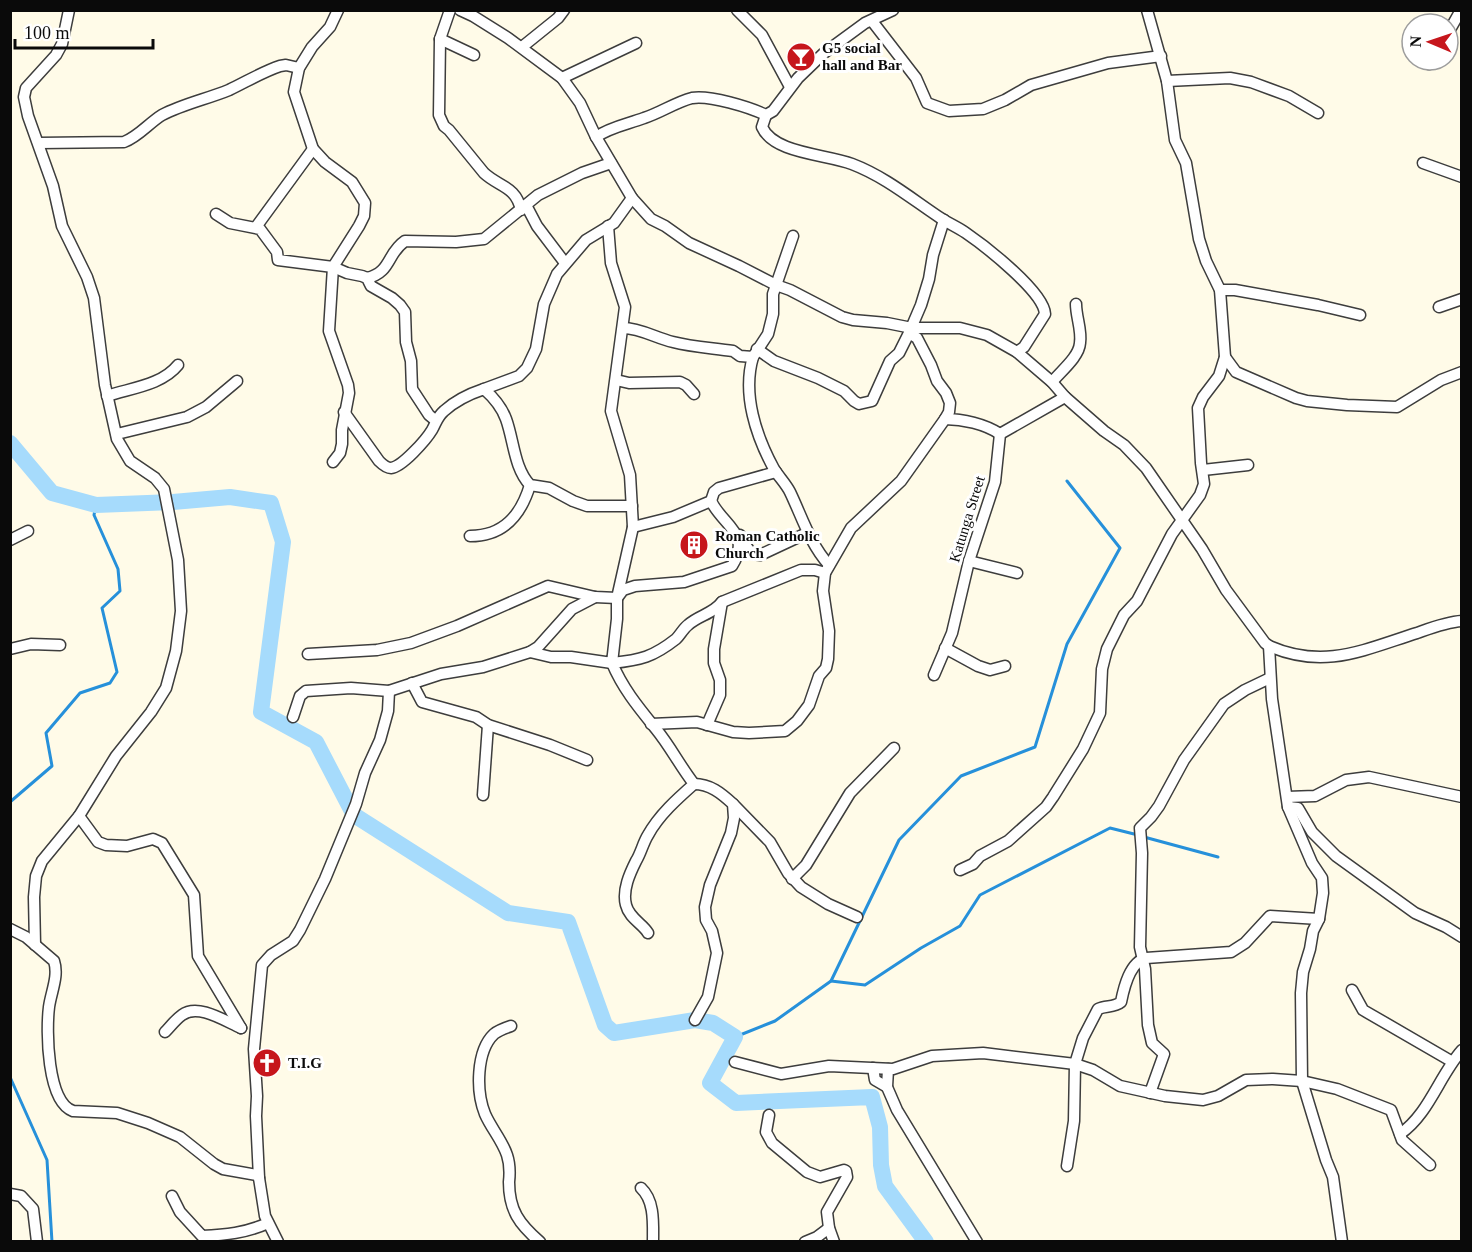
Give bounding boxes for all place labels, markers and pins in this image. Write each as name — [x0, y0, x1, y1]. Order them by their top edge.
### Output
place label: G5 social hall and Bar — [822, 40, 902, 73]
bar icon: G5 social hall and Bar — [785, 41, 817, 73]
place label: Roman Catholic Church — [715, 528, 820, 561]
building icon: Roman Catholic Church — [678, 529, 710, 561]
church icon: T.I.G — [251, 1047, 283, 1079]
place label: T.I.G — [288, 1055, 322, 1071]

